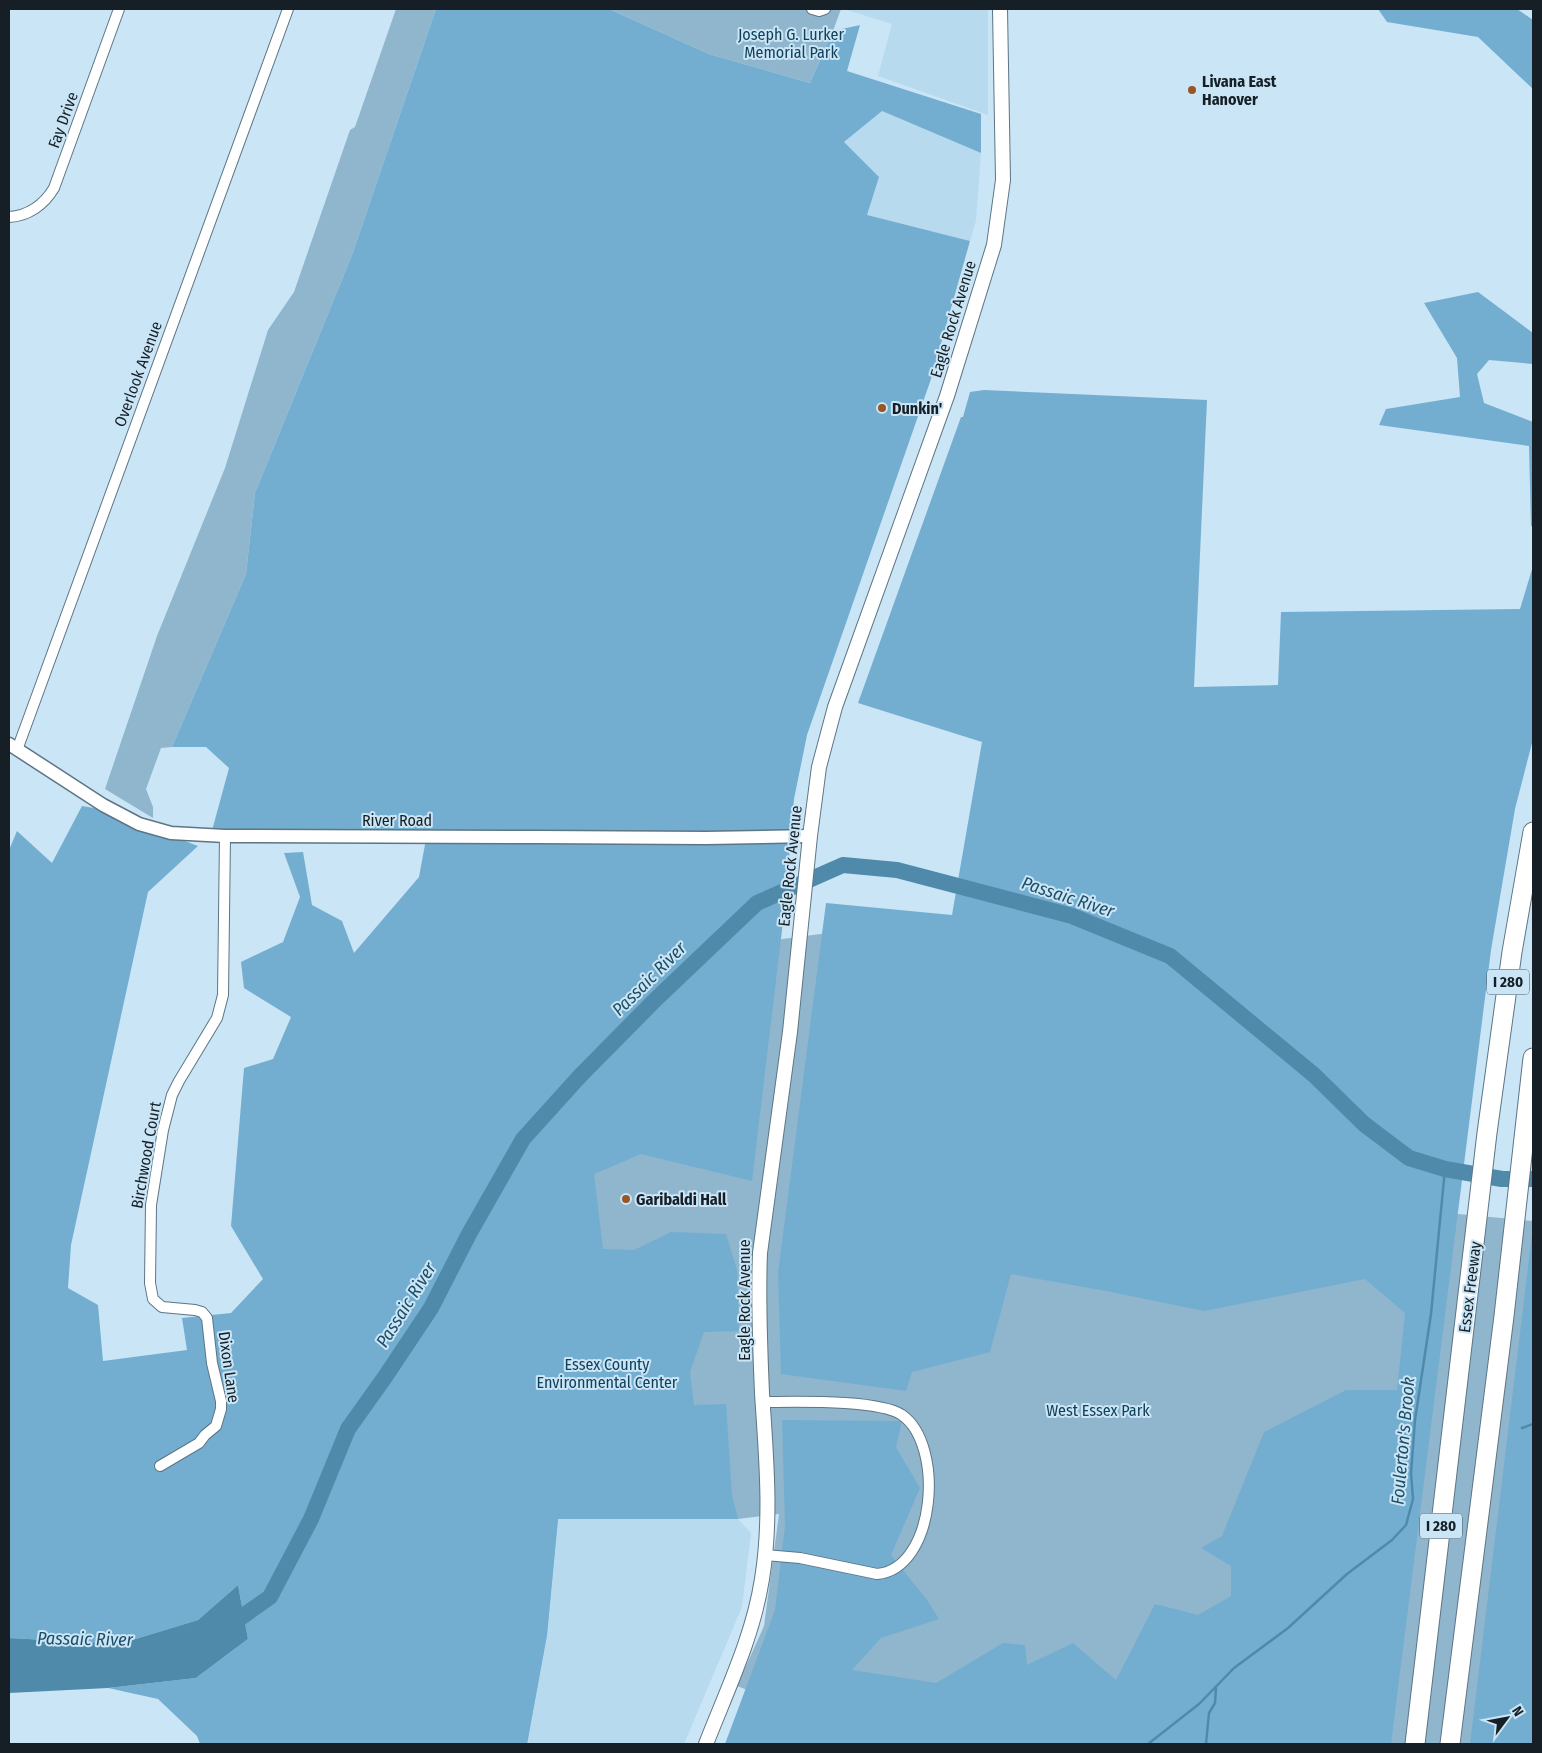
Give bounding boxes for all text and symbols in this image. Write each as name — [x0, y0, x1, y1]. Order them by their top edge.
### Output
park label: Joseph G. Lurker Memorial Park — [738, 25, 844, 62]
place label: Livana East Hanover — [1202, 72, 1277, 109]
marker: Livana East Hanover — [1186, 84, 1198, 96]
street label: Fay Drive — [44, 89, 82, 151]
street label: Eagle Rock Avenue — [926, 258, 980, 380]
street label: Overlook Avenue — [110, 319, 166, 429]
place label: Dunkin' — [892, 399, 942, 418]
marker: Dunkin' — [876, 402, 888, 414]
street label: Eagle Rock Avenue — [774, 805, 806, 927]
street label: River Road — [362, 811, 432, 830]
water label: Passaic River — [1019, 872, 1118, 922]
water label: Passaic River — [607, 937, 691, 1021]
road number: I 280 — [1487, 970, 1529, 994]
street label: Birchwood Court — [127, 1099, 165, 1210]
place label: Garibaldi Hall — [636, 1190, 727, 1209]
marker: Garibaldi Hall — [620, 1193, 632, 1205]
street label: Eagle Rock Avenue — [735, 1239, 754, 1361]
street label: Essex Freeway — [1455, 1239, 1485, 1334]
water label: Passaic River — [371, 1258, 441, 1351]
street label: Dixon Lane — [215, 1330, 243, 1404]
park label: Essex County Environmental Center — [537, 1355, 678, 1392]
water label: Foulerton's Brook — [1386, 1376, 1420, 1506]
park label: West Essex Park — [1046, 1401, 1150, 1420]
road number: I 280 — [1420, 1514, 1462, 1538]
water label: Passaic River — [37, 1627, 134, 1651]
north arrow — [1482, 1693, 1532, 1743]
text: N — [1508, 1703, 1527, 1719]

